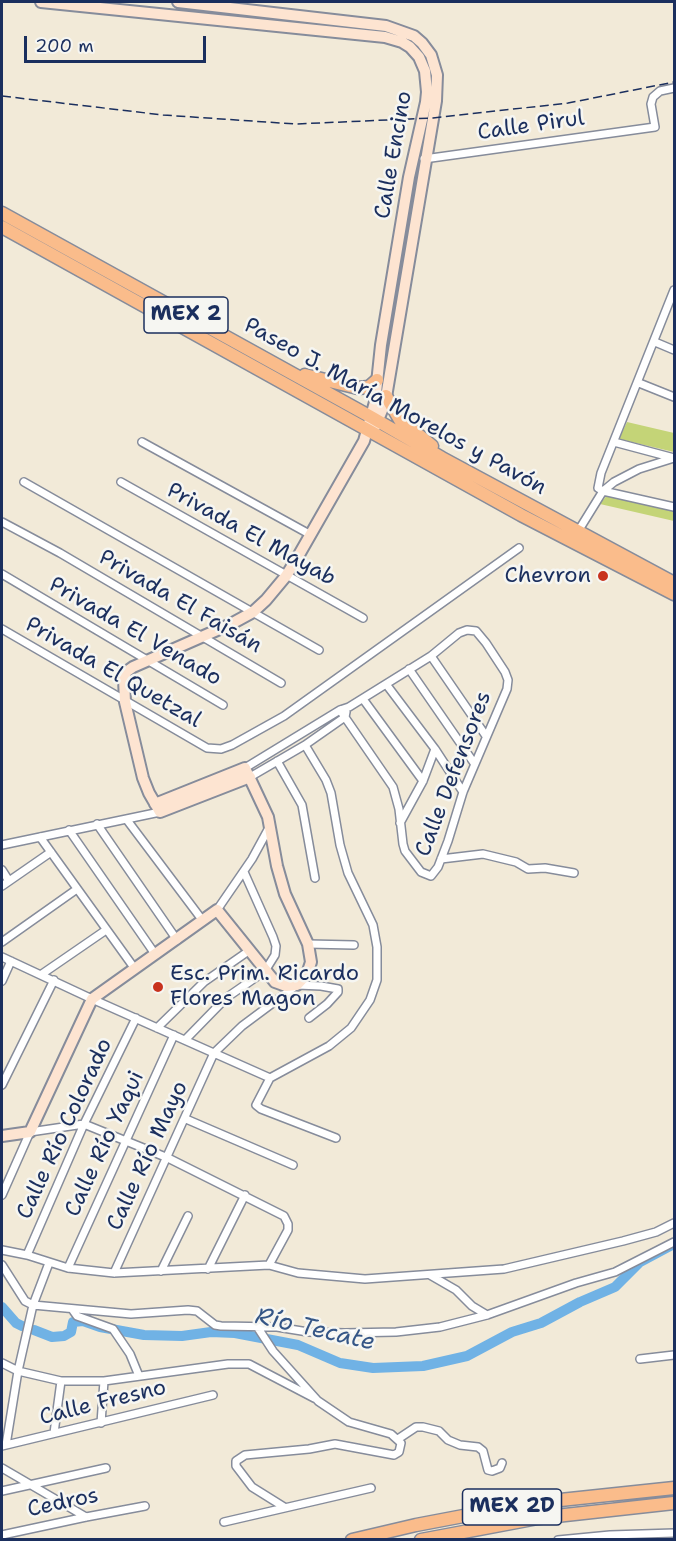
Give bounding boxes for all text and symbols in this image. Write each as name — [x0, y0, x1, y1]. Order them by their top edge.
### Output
scale bar — [27, 24, 208, 62]
text: 200 m — [35, 34, 94, 58]
street label: Calle Encino — [370, 89, 418, 221]
street label: Calle Pirul — [476, 105, 586, 147]
road number: MEX 2 — [144, 297, 228, 333]
street label: Paseo J. María Morelos y Pavón — [239, 313, 551, 501]
street label: Privada El Mayab — [162, 478, 340, 592]
street label: Privada El Faisán — [94, 545, 266, 659]
place label: Chevron — [504, 563, 591, 589]
marker: Chevron — [596, 569, 610, 583]
street label: Privada El Venado — [44, 572, 226, 692]
street label: Privada El Quetzal — [20, 612, 206, 734]
street label: Calle Defensores — [410, 688, 498, 860]
place label: Esc. Prim. Ricardo Flores Magon — [170, 961, 359, 1012]
marker: Esc. Prim. Ricardo Flores Magon — [151, 980, 165, 994]
street label: Calle Río Colorado — [11, 1034, 119, 1224]
street label: Calle Río Yaqui — [60, 1067, 150, 1221]
street label: Calle Río Mayo — [102, 1077, 194, 1235]
water label: Río Tecate — [252, 1302, 378, 1358]
street label: Calle Fresno — [37, 1375, 169, 1431]
street label: Cedros — [25, 1483, 101, 1523]
road number: MEX 2D — [462, 1489, 562, 1525]

